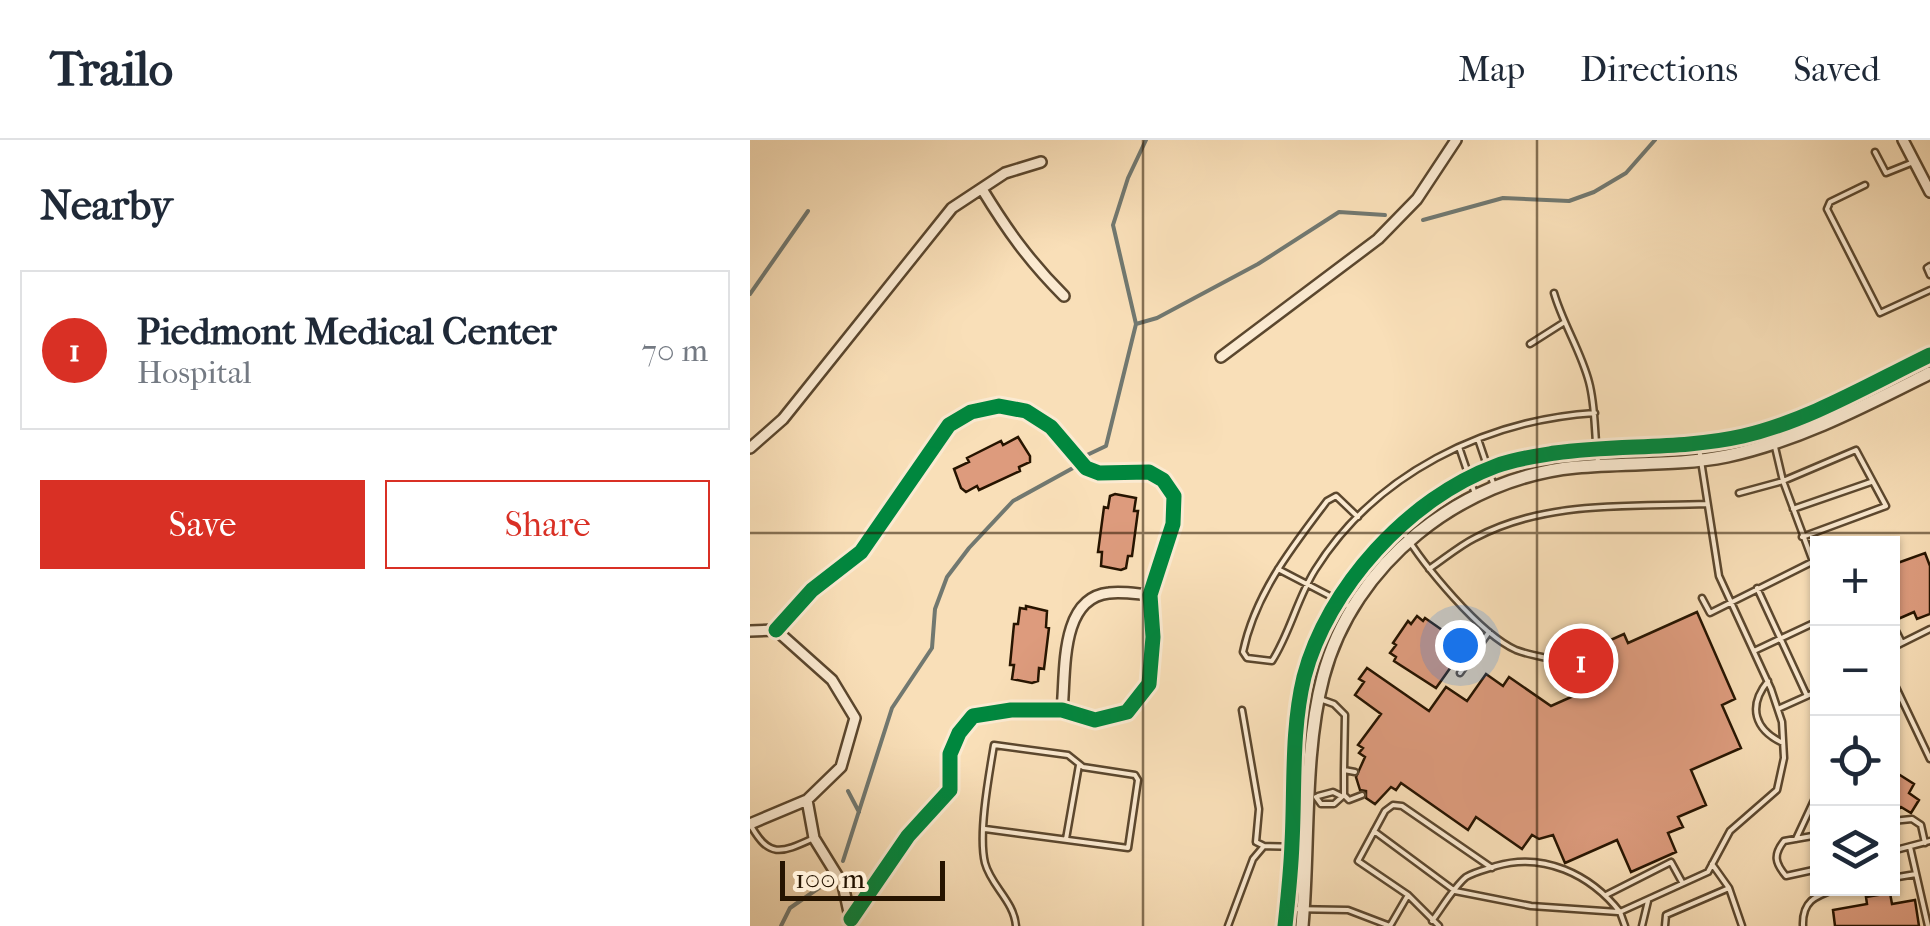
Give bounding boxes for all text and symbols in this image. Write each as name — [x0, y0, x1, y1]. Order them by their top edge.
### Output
text: Trailo — [50, 41, 173, 97]
text: Map — [1458, 49, 1525, 90]
text: Directions — [1580, 49, 1738, 90]
text: Saved — [1793, 49, 1880, 90]
text: Nearby — [40, 181, 172, 230]
text: Piedmont Medical Center — [137, 309, 557, 354]
text: 1 — [69, 332, 80, 369]
text: 70 m — [642, 332, 708, 369]
text: Hospital — [137, 354, 252, 391]
button: Save — [40, 480, 365, 569]
button: Share — [385, 480, 710, 569]
map controls — [1810, 536, 1900, 896]
button: + — [1810, 536, 1900, 626]
your location — [1435, 620, 1486, 671]
pin: 1 — [1548, 624, 1614, 698]
button: − — [1810, 626, 1900, 716]
button: locate — [1810, 716, 1900, 806]
button: layers — [1810, 806, 1900, 896]
scale bar — [780, 856, 945, 900]
text: 100 m — [795, 862, 865, 895]

